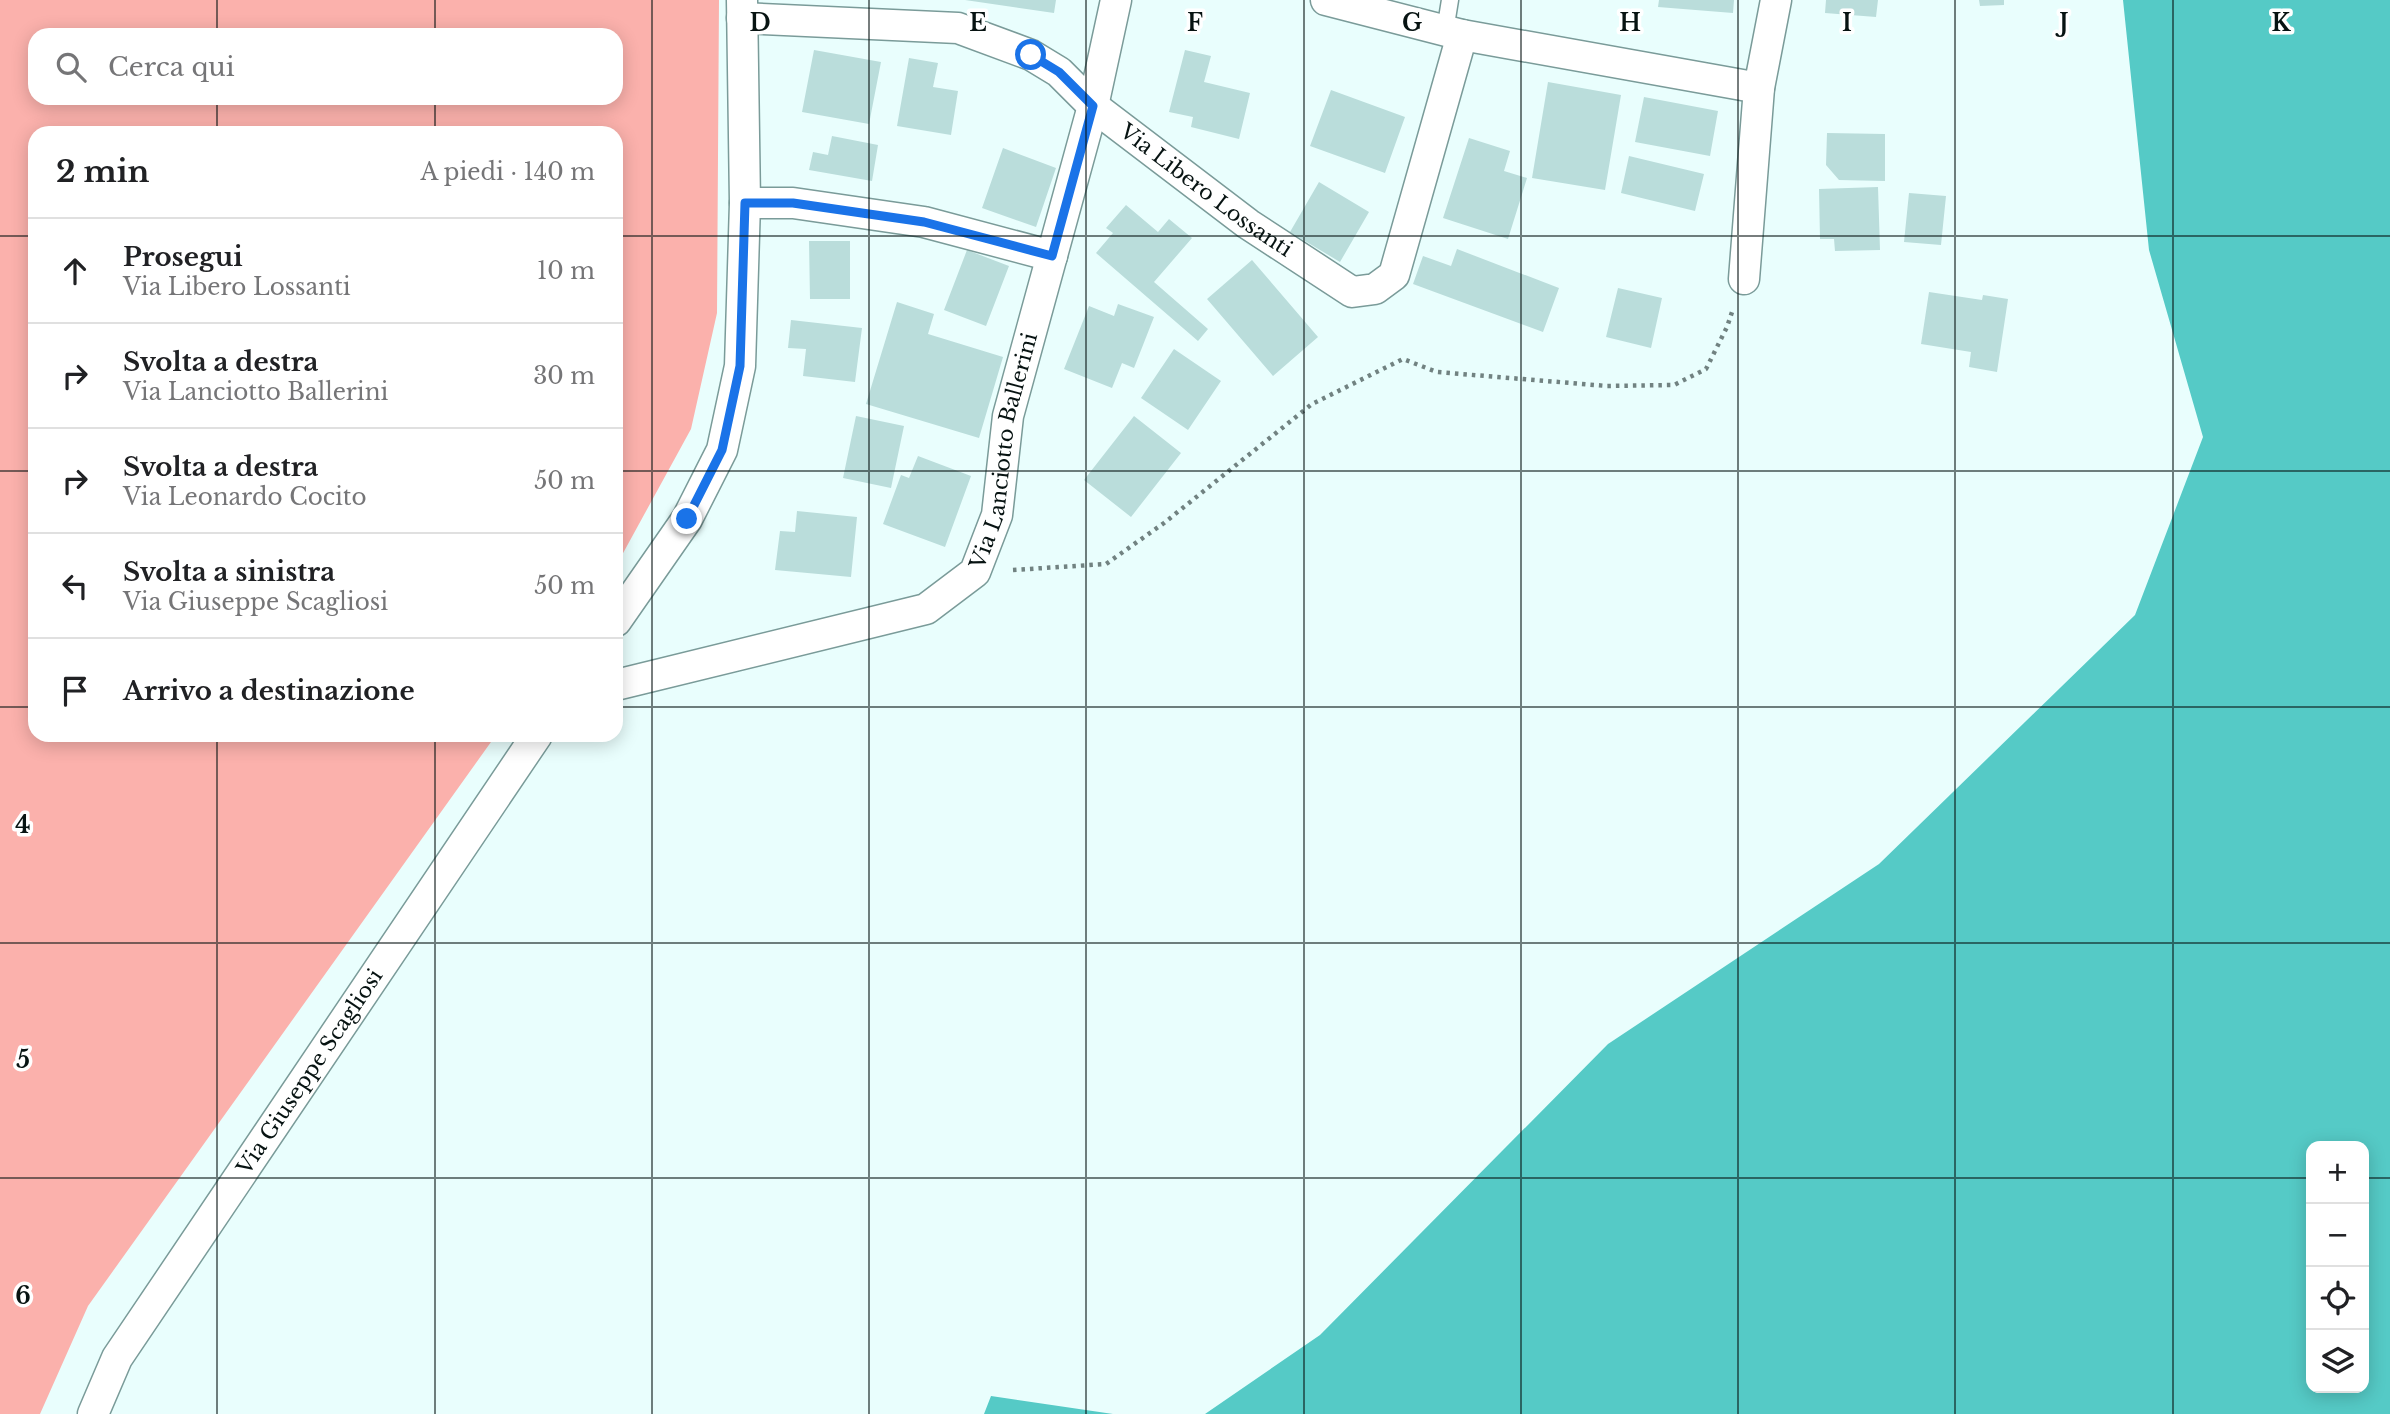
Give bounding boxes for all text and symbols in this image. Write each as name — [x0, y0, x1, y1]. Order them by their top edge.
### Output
text: D — [749, 9, 771, 37]
text: E — [969, 9, 987, 37]
text: F — [1187, 9, 1203, 37]
text: G — [1402, 9, 1422, 37]
text: H — [1619, 9, 1641, 37]
text: I — [1842, 9, 1852, 37]
text: J — [2055, 9, 2069, 37]
text: K — [2272, 9, 2292, 37]
search box — [28, 28, 623, 105]
route start — [1015, 39, 1046, 70]
icon: search — [52, 48, 90, 86]
text: Cerca qui — [108, 51, 235, 83]
street label: Via Libero Lossanti — [1114, 118, 1297, 262]
text: 2 min — [56, 153, 149, 190]
text: A piedi · 140 m — [420, 158, 595, 186]
text: Prosegui — [123, 241, 243, 273]
icon: ahead — [56, 252, 94, 290]
text: 10 m — [537, 257, 595, 285]
text: Via Libero Lossanti — [123, 273, 351, 301]
street label: Via Lanciotto Ballerini — [964, 330, 1043, 574]
text: Svolta a destra — [123, 346, 319, 378]
icon: right — [56, 357, 94, 395]
text: 30 m — [533, 362, 595, 390]
text: Via Lanciotto Ballerini — [123, 378, 388, 406]
text: Svolta a destra — [123, 451, 319, 483]
icon: right — [56, 462, 94, 500]
text: 50 m — [534, 467, 595, 495]
text: Via Leonardo Cocito — [123, 483, 367, 511]
route end — [671, 503, 702, 534]
text: Svolta a sinistra — [123, 556, 335, 588]
icon: left — [56, 567, 94, 605]
text: 50 m — [534, 572, 595, 600]
text: Via Giuseppe Scagliosi — [123, 588, 388, 616]
icon: arrive — [56, 672, 94, 710]
text: Arrivo a destinazione — [123, 675, 415, 707]
text: 4 — [15, 811, 31, 839]
street label: Via Giuseppe Scagliosi — [231, 964, 388, 1180]
text: 5 — [16, 1046, 30, 1074]
map controls — [2306, 1141, 2369, 1393]
button: + — [2306, 1141, 2369, 1204]
button: − — [2306, 1204, 2369, 1267]
button: locate — [2306, 1267, 2369, 1330]
text: 6 — [15, 1282, 31, 1310]
button: layers — [2306, 1330, 2369, 1393]

